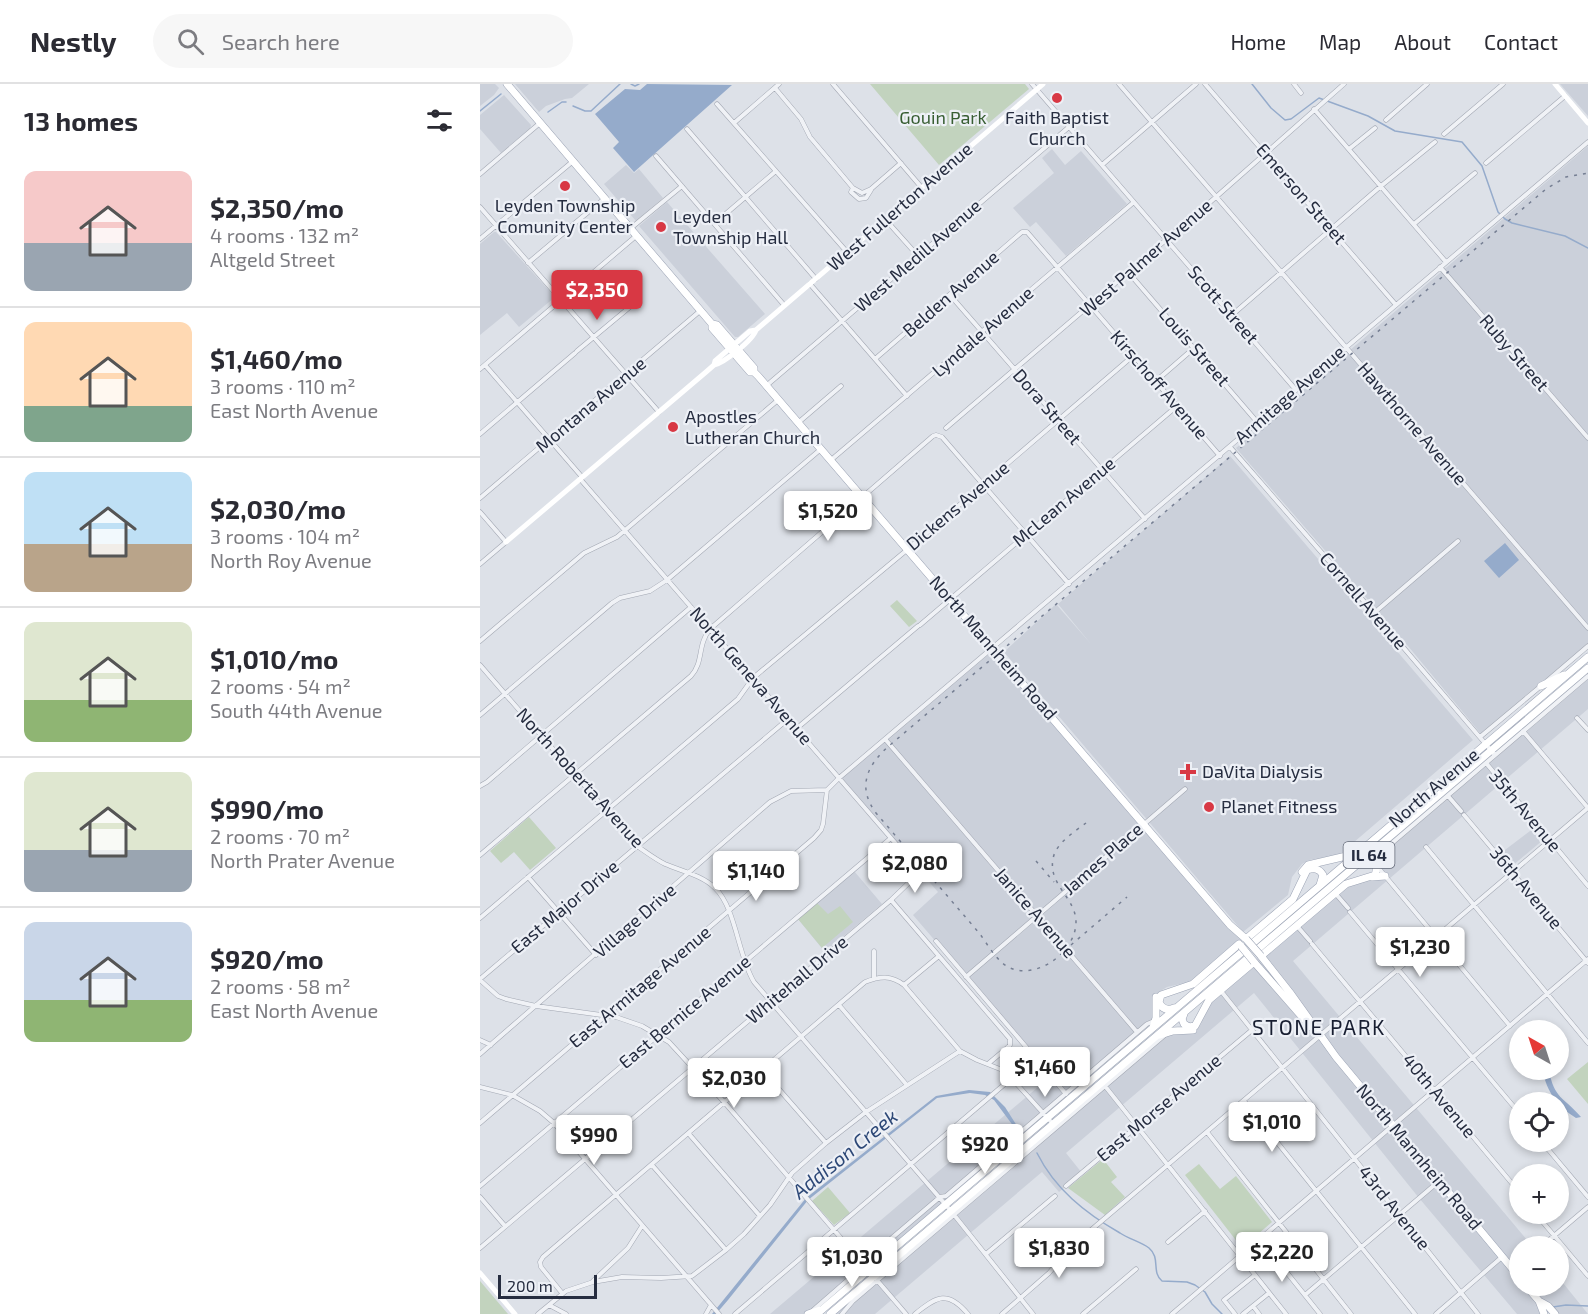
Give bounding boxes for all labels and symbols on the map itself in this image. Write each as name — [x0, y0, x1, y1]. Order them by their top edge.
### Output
marker: Faith Baptist Church — [1050, 91, 1064, 105]
park label: Gouin Park — [899, 106, 987, 128]
place label: Faith Baptist Church — [1005, 106, 1109, 149]
street label: West Fullerton Avenue — [822, 137, 976, 275]
street label: Emerson Street — [1252, 138, 1352, 248]
marker: Leyden Township Comunity Center — [558, 179, 572, 193]
place label: Leyden Township Comunity Center — [495, 194, 635, 237]
street label: West Medill Avenue — [849, 194, 985, 316]
street label: West Palmer Avenue — [1075, 194, 1216, 321]
place label: Leyden Township Hall — [673, 205, 789, 248]
marker: Leyden Township Hall — [654, 220, 668, 234]
street label: Belden Avenue — [898, 245, 1003, 341]
street label: Scott Street — [1184, 261, 1264, 348]
pin: $2,350 — [548, 270, 646, 321]
street label: Lyndale Avenue — [927, 281, 1038, 381]
street label: Louis Street — [1155, 302, 1235, 390]
street label: Ruby Street — [1475, 309, 1554, 395]
street label: Kirschoff Avenue — [1106, 325, 1213, 443]
street label: Armitage Avenue — [1230, 340, 1349, 448]
street label: Montana Avenue — [531, 352, 650, 457]
street label: Hawthorne Avenue — [1353, 357, 1472, 489]
street label: Dora Street — [1009, 364, 1087, 449]
place label: Apostles Lutheran Church — [685, 405, 820, 448]
marker: Apostles Lutheran Church — [666, 420, 680, 434]
street label: McLean Avenue — [1007, 452, 1119, 551]
street label: Dickens Avenue — [902, 456, 1013, 555]
pin: $1,520 — [779, 491, 877, 542]
street label: Cornell Avenue — [1315, 547, 1412, 654]
street label: North Mannheim Road — [925, 571, 1062, 724]
street label: North Geneva Avenue — [686, 602, 818, 749]
street label: North Roberta Avenue — [512, 703, 649, 852]
street label: North Avenue — [1384, 743, 1483, 831]
place label: DaVita Dialysis — [1202, 760, 1323, 782]
marker: DaVita Dialysis — [1179, 763, 1197, 781]
street label: 35th Avenue — [1485, 765, 1567, 856]
place label: Planet Fitness — [1221, 795, 1337, 817]
marker: Planet Fitness — [1202, 800, 1216, 814]
street label: James Place — [1058, 818, 1147, 899]
street label: 36th Avenue — [1486, 841, 1568, 933]
road number: IL 64 — [1344, 842, 1394, 868]
pin: $2,080 — [866, 843, 964, 894]
pin: $1,140 — [707, 851, 805, 902]
street label: East Major Drive — [506, 855, 623, 958]
street label: Janice Avenue — [990, 862, 1081, 962]
street label: Village Drive — [588, 878, 680, 962]
street label: East Armitage Avenue — [564, 920, 715, 1052]
pin: $1,230 — [1371, 927, 1469, 978]
street label: Whitehall Drive — [741, 930, 852, 1028]
street label: East Bernice Avenue — [614, 950, 755, 1073]
district label: STONE PARK — [1252, 1014, 1386, 1039]
north arrow — [1509, 1020, 1569, 1080]
pin: $1,460 — [996, 1047, 1094, 1098]
street label: East Morse Avenue — [1092, 1049, 1225, 1166]
street label: 40th Avenue — [1398, 1049, 1481, 1142]
pin: $2,030 — [685, 1058, 783, 1109]
street label: North Mannheim Road — [1352, 1079, 1487, 1234]
pin: $1,010 — [1223, 1102, 1321, 1153]
water label: Addison Creek — [786, 1103, 902, 1204]
pin: $990 — [558, 1115, 630, 1166]
pin: $920 — [949, 1124, 1021, 1175]
street label: 43rd Avenue — [1354, 1161, 1436, 1254]
pin: $1,830 — [1010, 1228, 1108, 1279]
pin: $2,220 — [1233, 1232, 1331, 1283]
pin: $1,030 — [803, 1237, 901, 1288]
scale bar — [498, 1272, 597, 1300]

